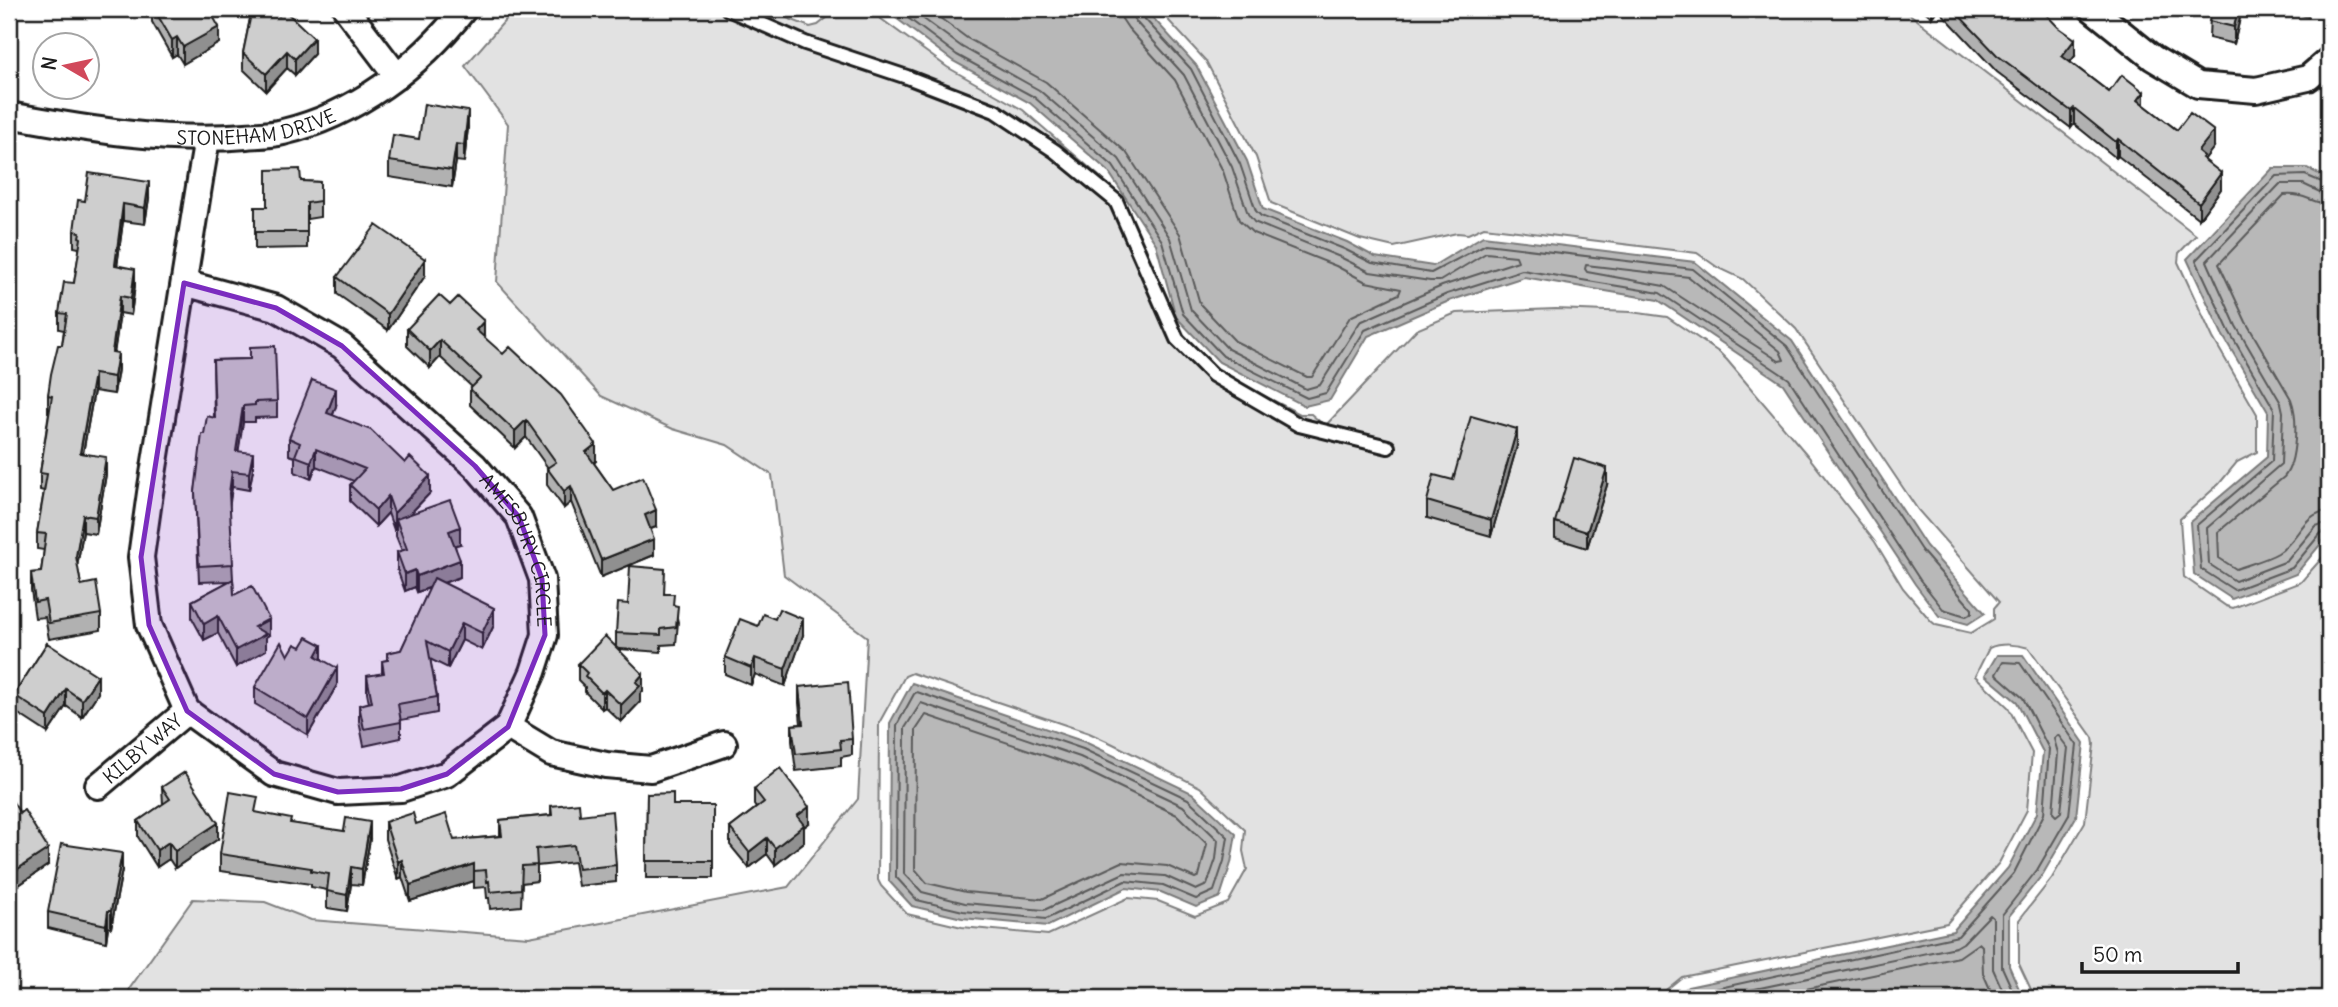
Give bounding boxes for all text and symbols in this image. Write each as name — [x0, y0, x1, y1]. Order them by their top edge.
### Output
north arrow — [32, 32, 102, 102]
text: N — [36, 55, 62, 72]
street label: STONEHAM DRIVE — [176, 103, 340, 150]
street label: AMESBURY CIRCLE — [474, 468, 557, 628]
street label: KILBY WAY — [98, 708, 187, 789]
scale bar — [2082, 930, 2238, 974]
text: 50 m — [2093, 941, 2142, 968]

